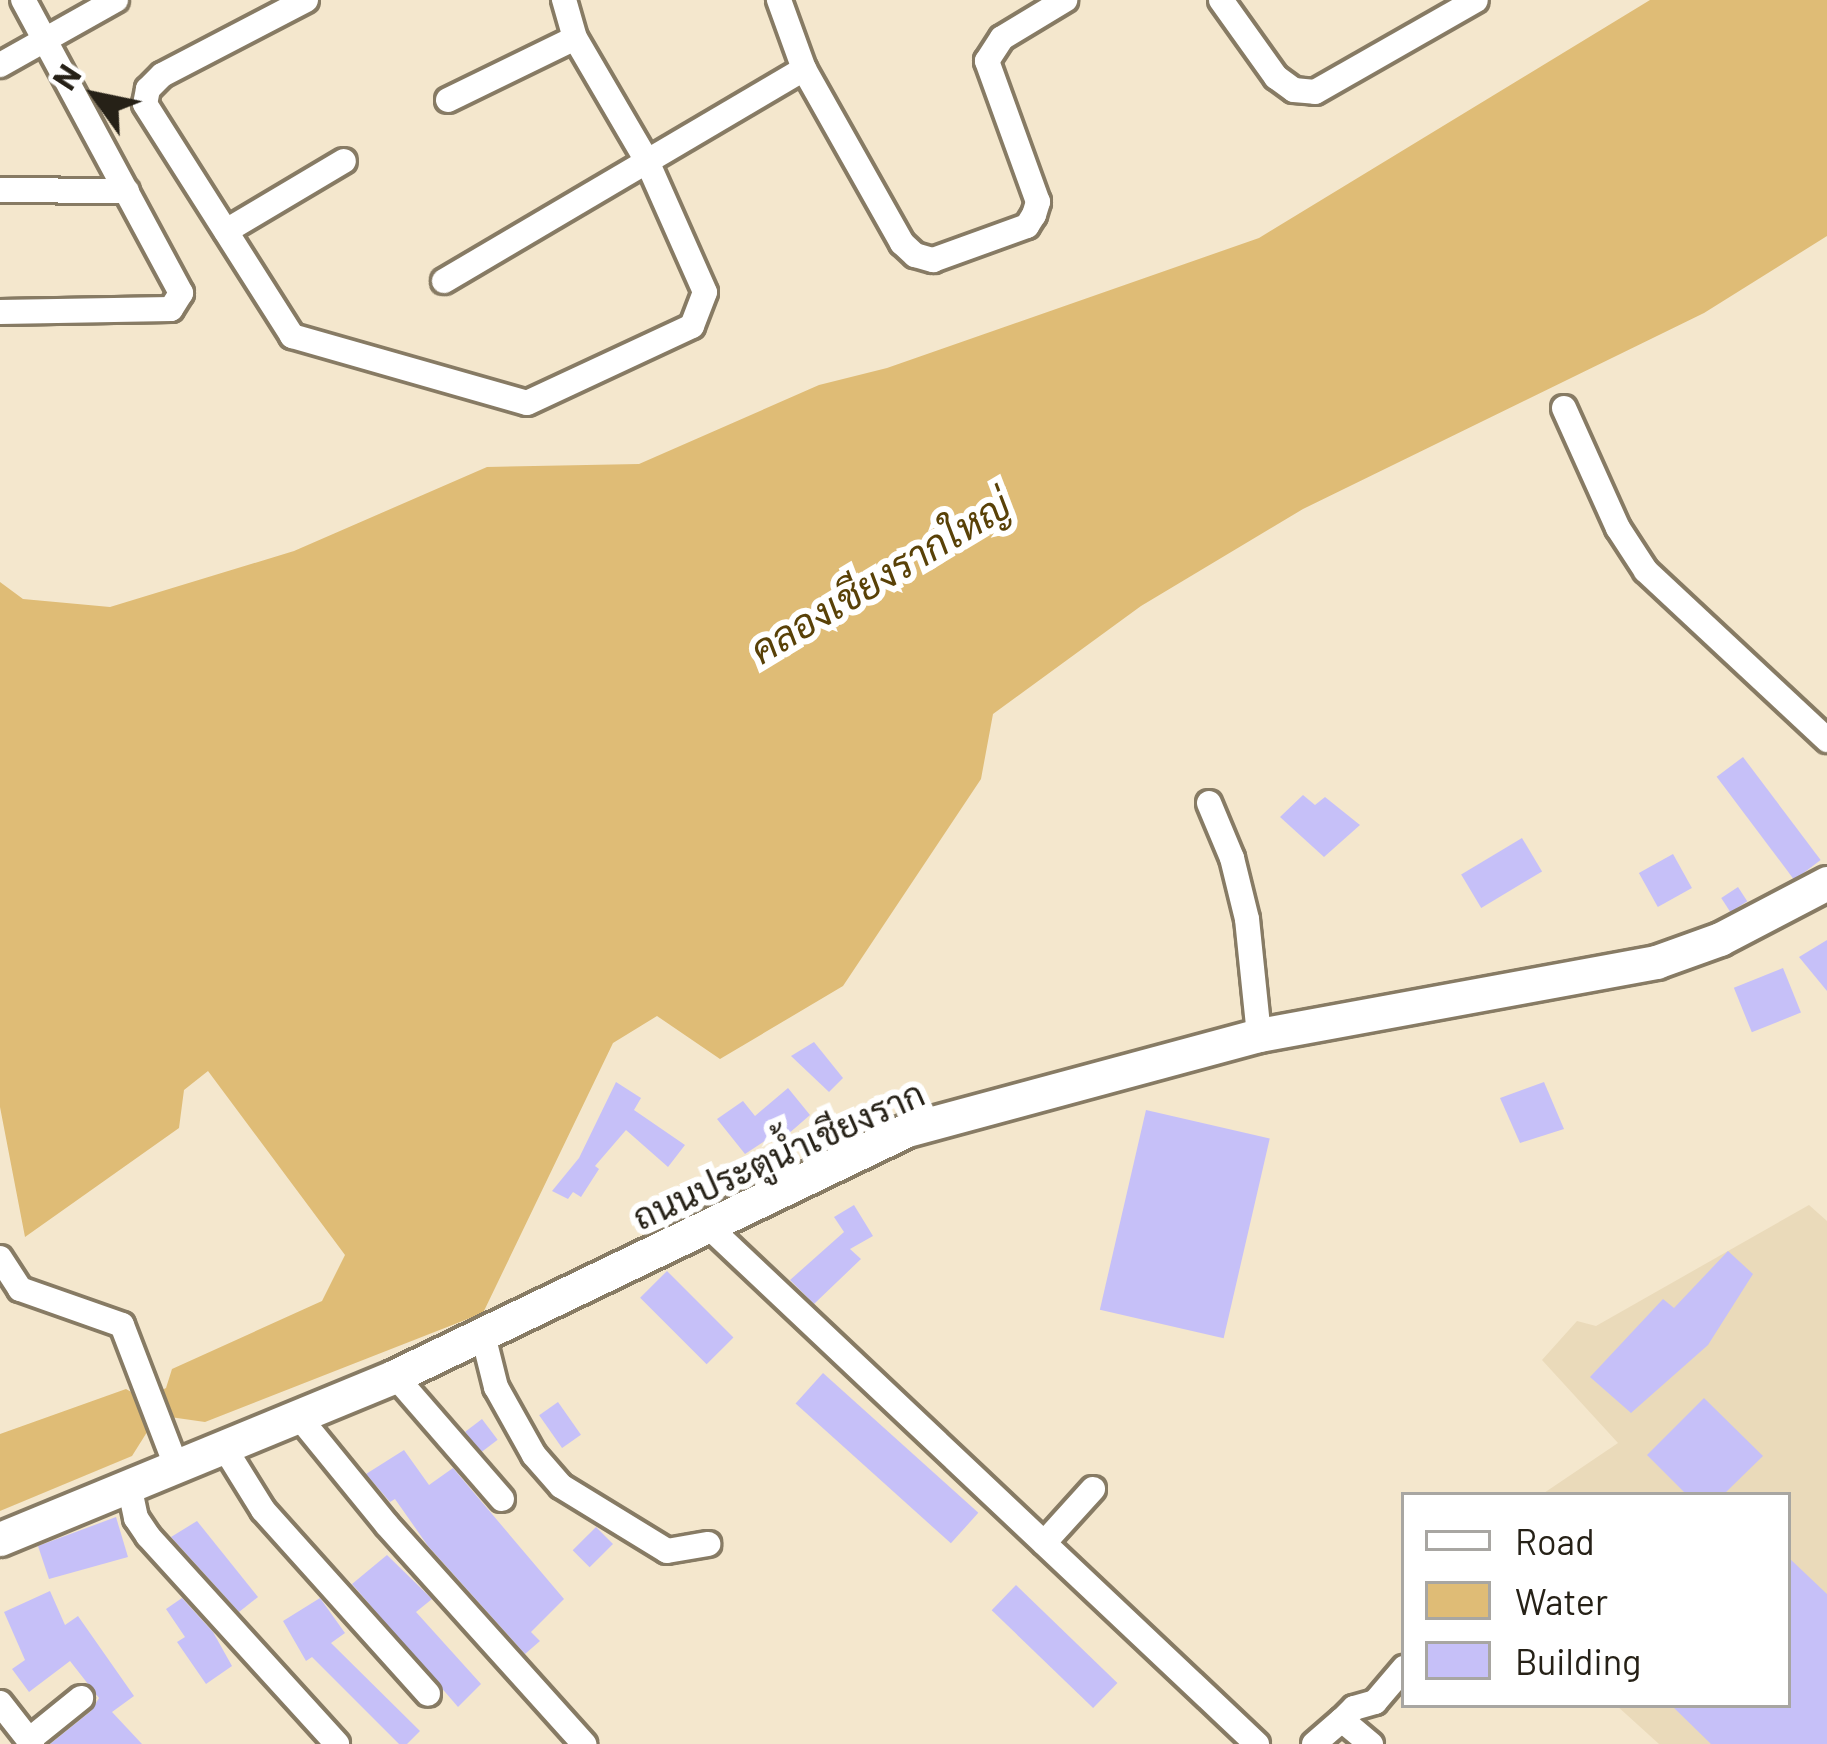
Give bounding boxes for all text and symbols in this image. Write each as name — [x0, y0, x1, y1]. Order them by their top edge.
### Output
north arrow — [36, 36, 156, 156]
text: N — [43, 56, 89, 96]
water label: คลองเชียงรากใหญ่ — [742, 481, 1018, 673]
street label: ถนนประตูน้ำเชียงราก — [625, 1070, 931, 1238]
legend — [1401, 1492, 1791, 1708]
text: Road — [1515, 1519, 1595, 1562]
text: Water — [1515, 1579, 1608, 1622]
text: Building — [1515, 1639, 1641, 1682]

